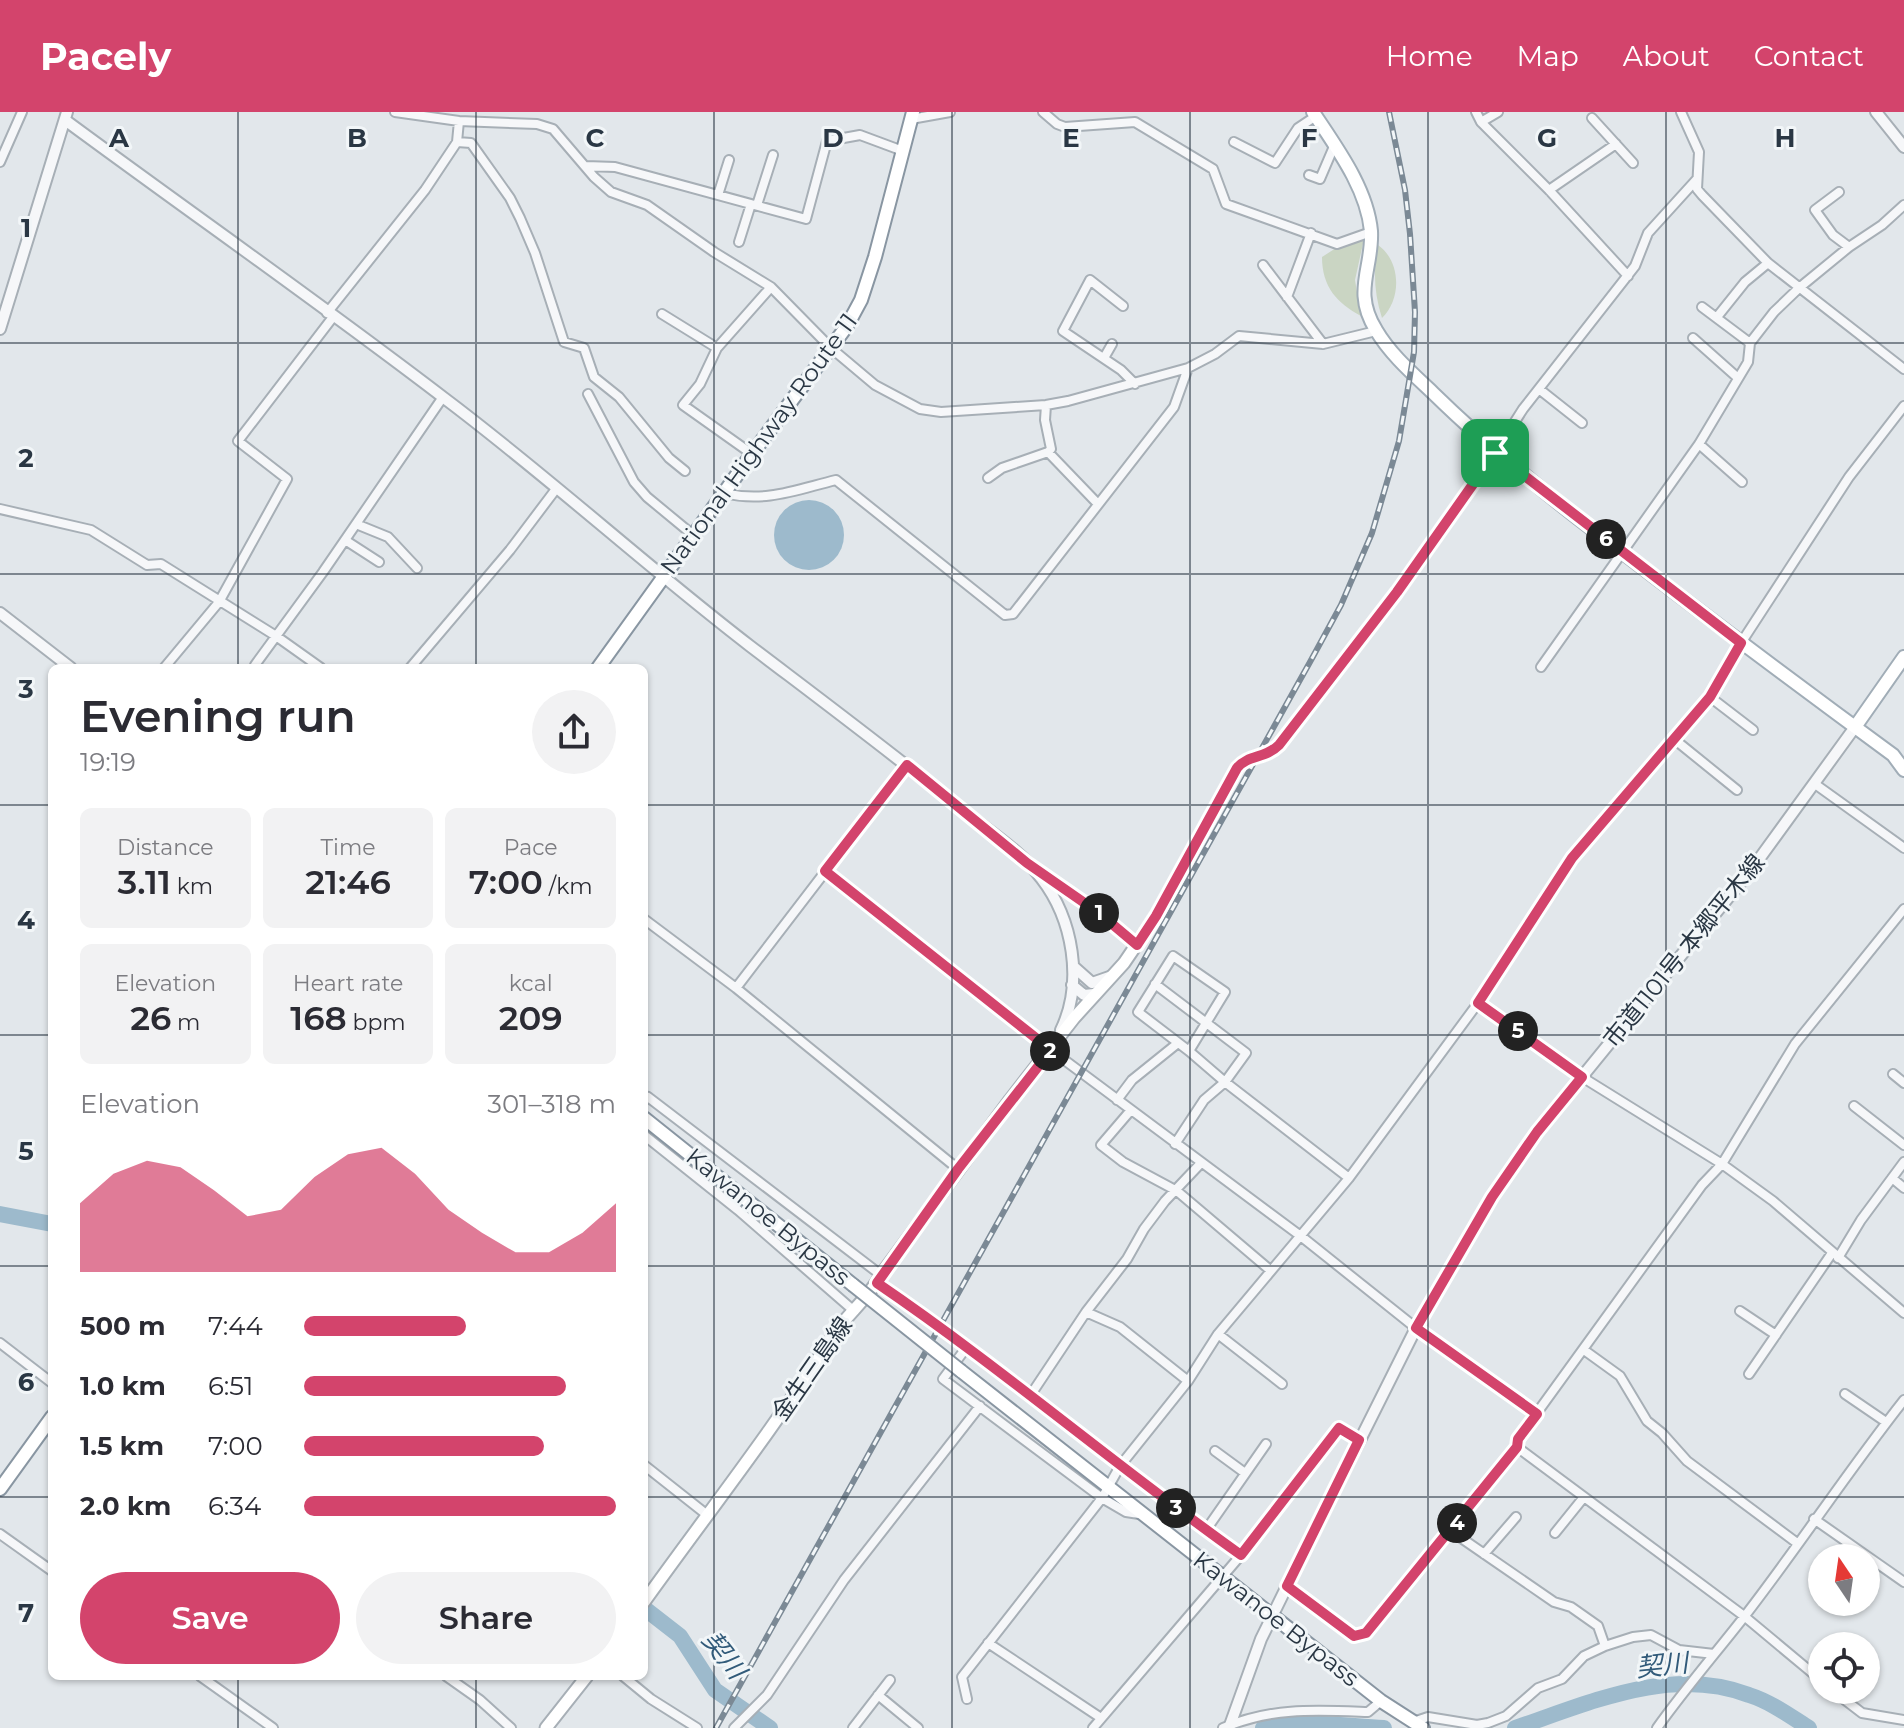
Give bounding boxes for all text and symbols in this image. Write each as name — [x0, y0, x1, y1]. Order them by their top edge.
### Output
text: Pacely — [40, 33, 171, 80]
text: Home — [1386, 39, 1473, 73]
text: Map — [1517, 39, 1579, 73]
text: About — [1623, 39, 1710, 73]
text: Contact — [1754, 39, 1864, 73]
text: A — [108, 122, 130, 154]
text: B — [347, 122, 367, 154]
text: C — [586, 122, 605, 154]
text: D — [822, 122, 844, 154]
text: E — [1062, 122, 1080, 154]
text: F — [1301, 122, 1317, 154]
text: G — [1537, 122, 1557, 154]
text: H — [1774, 122, 1796, 154]
text: 1 — [21, 212, 31, 244]
street label: National Highway Route 11 — [654, 307, 863, 580]
pin — [1461, 419, 1529, 487]
icon: arrive — [1473, 431, 1517, 475]
text: 2 — [18, 442, 34, 474]
pin: 6 — [1586, 519, 1626, 559]
text: 6 — [1599, 525, 1613, 552]
text: 3 — [17, 673, 34, 705]
text: Evening run — [80, 689, 356, 743]
button: share — [532, 690, 616, 774]
text: 19:19 — [80, 746, 136, 778]
text: Distance — [117, 834, 214, 861]
text: Time — [320, 834, 376, 861]
text: Pace — [504, 834, 558, 861]
street label: 市道1101号 本郷平木線 — [1597, 848, 1770, 1053]
text: 3.11 — [118, 861, 171, 903]
text: 21:46 — [305, 861, 391, 903]
text: 7:00 — [469, 861, 543, 903]
text: km — [171, 873, 213, 900]
text: /km — [543, 873, 592, 900]
pin: 1 — [1079, 893, 1119, 933]
text: 1 — [1095, 899, 1103, 926]
text: 4 — [17, 904, 35, 936]
text: Elevation — [114, 970, 216, 997]
text: Heart rate — [293, 970, 403, 997]
text: kcal — [509, 970, 553, 997]
text: 26 — [130, 997, 171, 1039]
text: 168 — [290, 997, 347, 1039]
text: 209 — [499, 997, 563, 1039]
text: m — [171, 1009, 200, 1036]
text: bpm — [347, 1009, 406, 1036]
pin: 5 — [1498, 1011, 1538, 1051]
text: 5 — [1511, 1017, 1525, 1044]
pin: 2 — [1030, 1031, 1070, 1071]
text: 2 — [1044, 1037, 1056, 1064]
text: Elevation — [80, 1088, 200, 1120]
text: 301–318 m — [487, 1088, 616, 1120]
text: 5 — [18, 1135, 34, 1167]
street label: Kawanoe Bypass — [681, 1142, 856, 1292]
text: 500 m — [80, 1310, 165, 1342]
text: 7:44 — [208, 1310, 263, 1342]
street label: 金生三島線 — [765, 1311, 858, 1426]
text: 6 — [18, 1366, 35, 1398]
text: 1.0 km — [80, 1370, 166, 1402]
text: 6:51 — [208, 1370, 253, 1402]
text: 1.5 km — [80, 1430, 164, 1462]
text: 7:00 — [208, 1430, 263, 1462]
pin: 3 — [1156, 1488, 1196, 1528]
text: 2.0 km — [80, 1490, 171, 1522]
text: 6:34 — [208, 1490, 261, 1522]
text: 3 — [1169, 1494, 1183, 1521]
pin: 4 — [1437, 1503, 1477, 1543]
text: 4 — [1449, 1509, 1465, 1536]
north arrow — [1808, 1544, 1880, 1616]
map controls — [1808, 1544, 1880, 1704]
street label: Kawanoe Bypass — [1188, 1545, 1365, 1692]
button: Save — [80, 1572, 340, 1664]
button: Share — [356, 1572, 616, 1664]
text: 7 — [18, 1597, 34, 1629]
water label: 契川 — [695, 1625, 754, 1688]
button: locate — [1808, 1632, 1880, 1704]
water label: 契川 — [1634, 1646, 1693, 1684]

